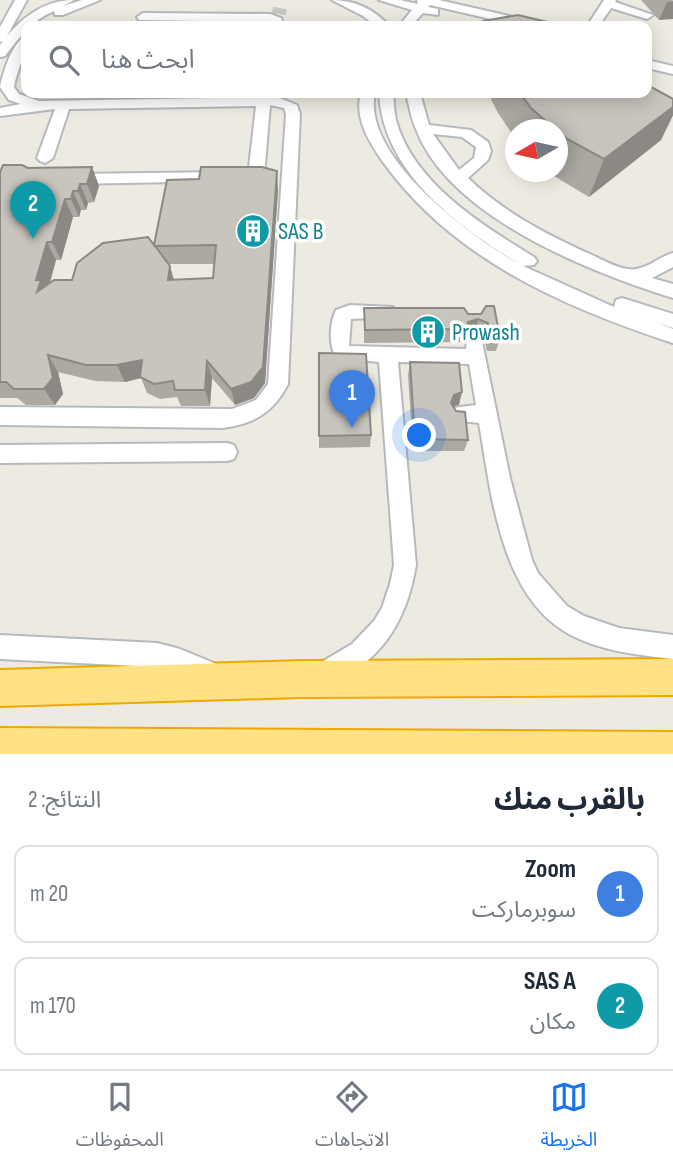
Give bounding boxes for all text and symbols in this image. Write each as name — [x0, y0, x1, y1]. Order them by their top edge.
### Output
search box — [21, 21, 652, 98]
icon: search — [45, 41, 83, 79]
text: ابحث هنا — [101, 45, 195, 76]
north arrow — [505, 119, 568, 182]
pin: 2 — [10, 181, 56, 239]
building icon: SAS B — [234, 212, 272, 250]
place label: SAS B — [278, 217, 323, 246]
building icon: Prowash — [409, 313, 447, 351]
place label: Prowash — [452, 318, 520, 347]
pin: 1 — [329, 370, 375, 428]
your location — [402, 418, 436, 452]
text: بالقرب منك — [494, 782, 645, 818]
text: النتائج: 2 — [28, 786, 101, 814]
text: Zoom — [525, 854, 576, 885]
text: 20 m — [30, 880, 68, 908]
text: 1 — [615, 880, 625, 908]
text: سوبرماركت — [472, 896, 576, 924]
text: SAS A — [524, 966, 576, 997]
text: 170 m — [30, 992, 76, 1020]
text: 2 — [615, 992, 625, 1020]
text: مكان — [530, 1008, 576, 1036]
tab: المحفوظات — [76, 1078, 164, 1160]
tab: الاتجاهات — [315, 1078, 389, 1160]
tab: الخريطة — [540, 1078, 597, 1160]

